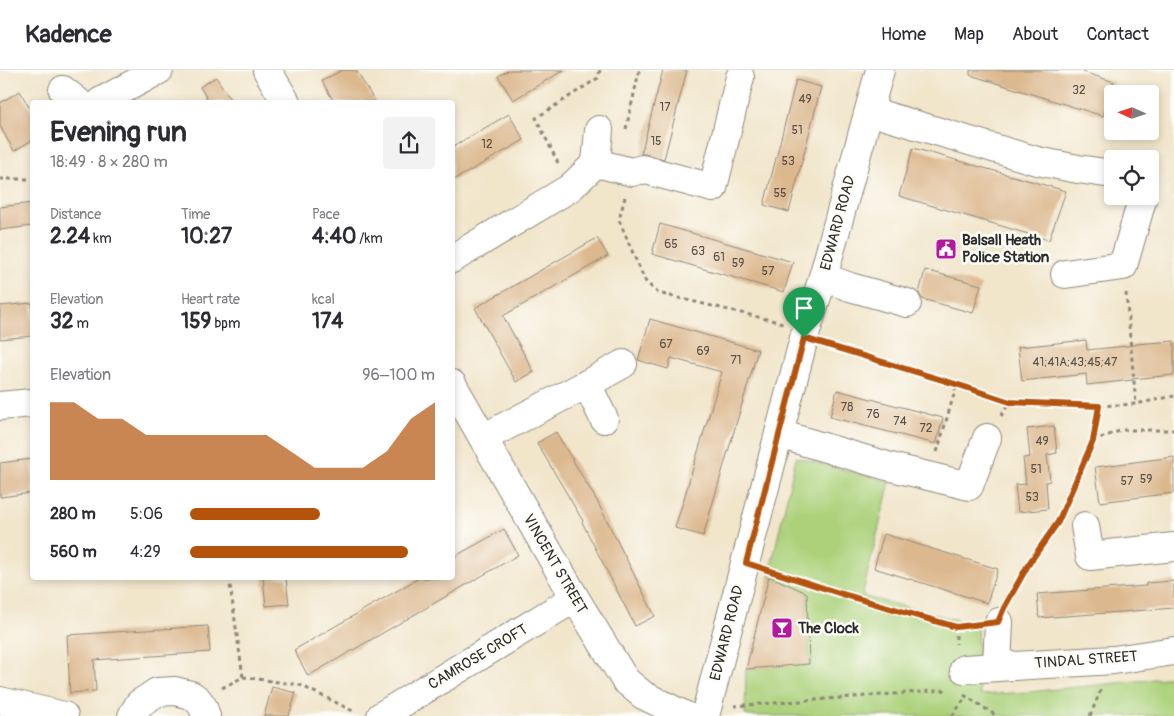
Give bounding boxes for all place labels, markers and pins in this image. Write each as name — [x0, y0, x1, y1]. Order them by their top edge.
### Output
place label: Balsall Heath Police Station — [962, 231, 1050, 267]
public building icon: Balsall Heath Police Station — [934, 237, 958, 261]
pin — [783, 287, 825, 338]
bar icon: The Clock — [770, 616, 794, 640]
place label: The Clock — [797, 619, 860, 638]

